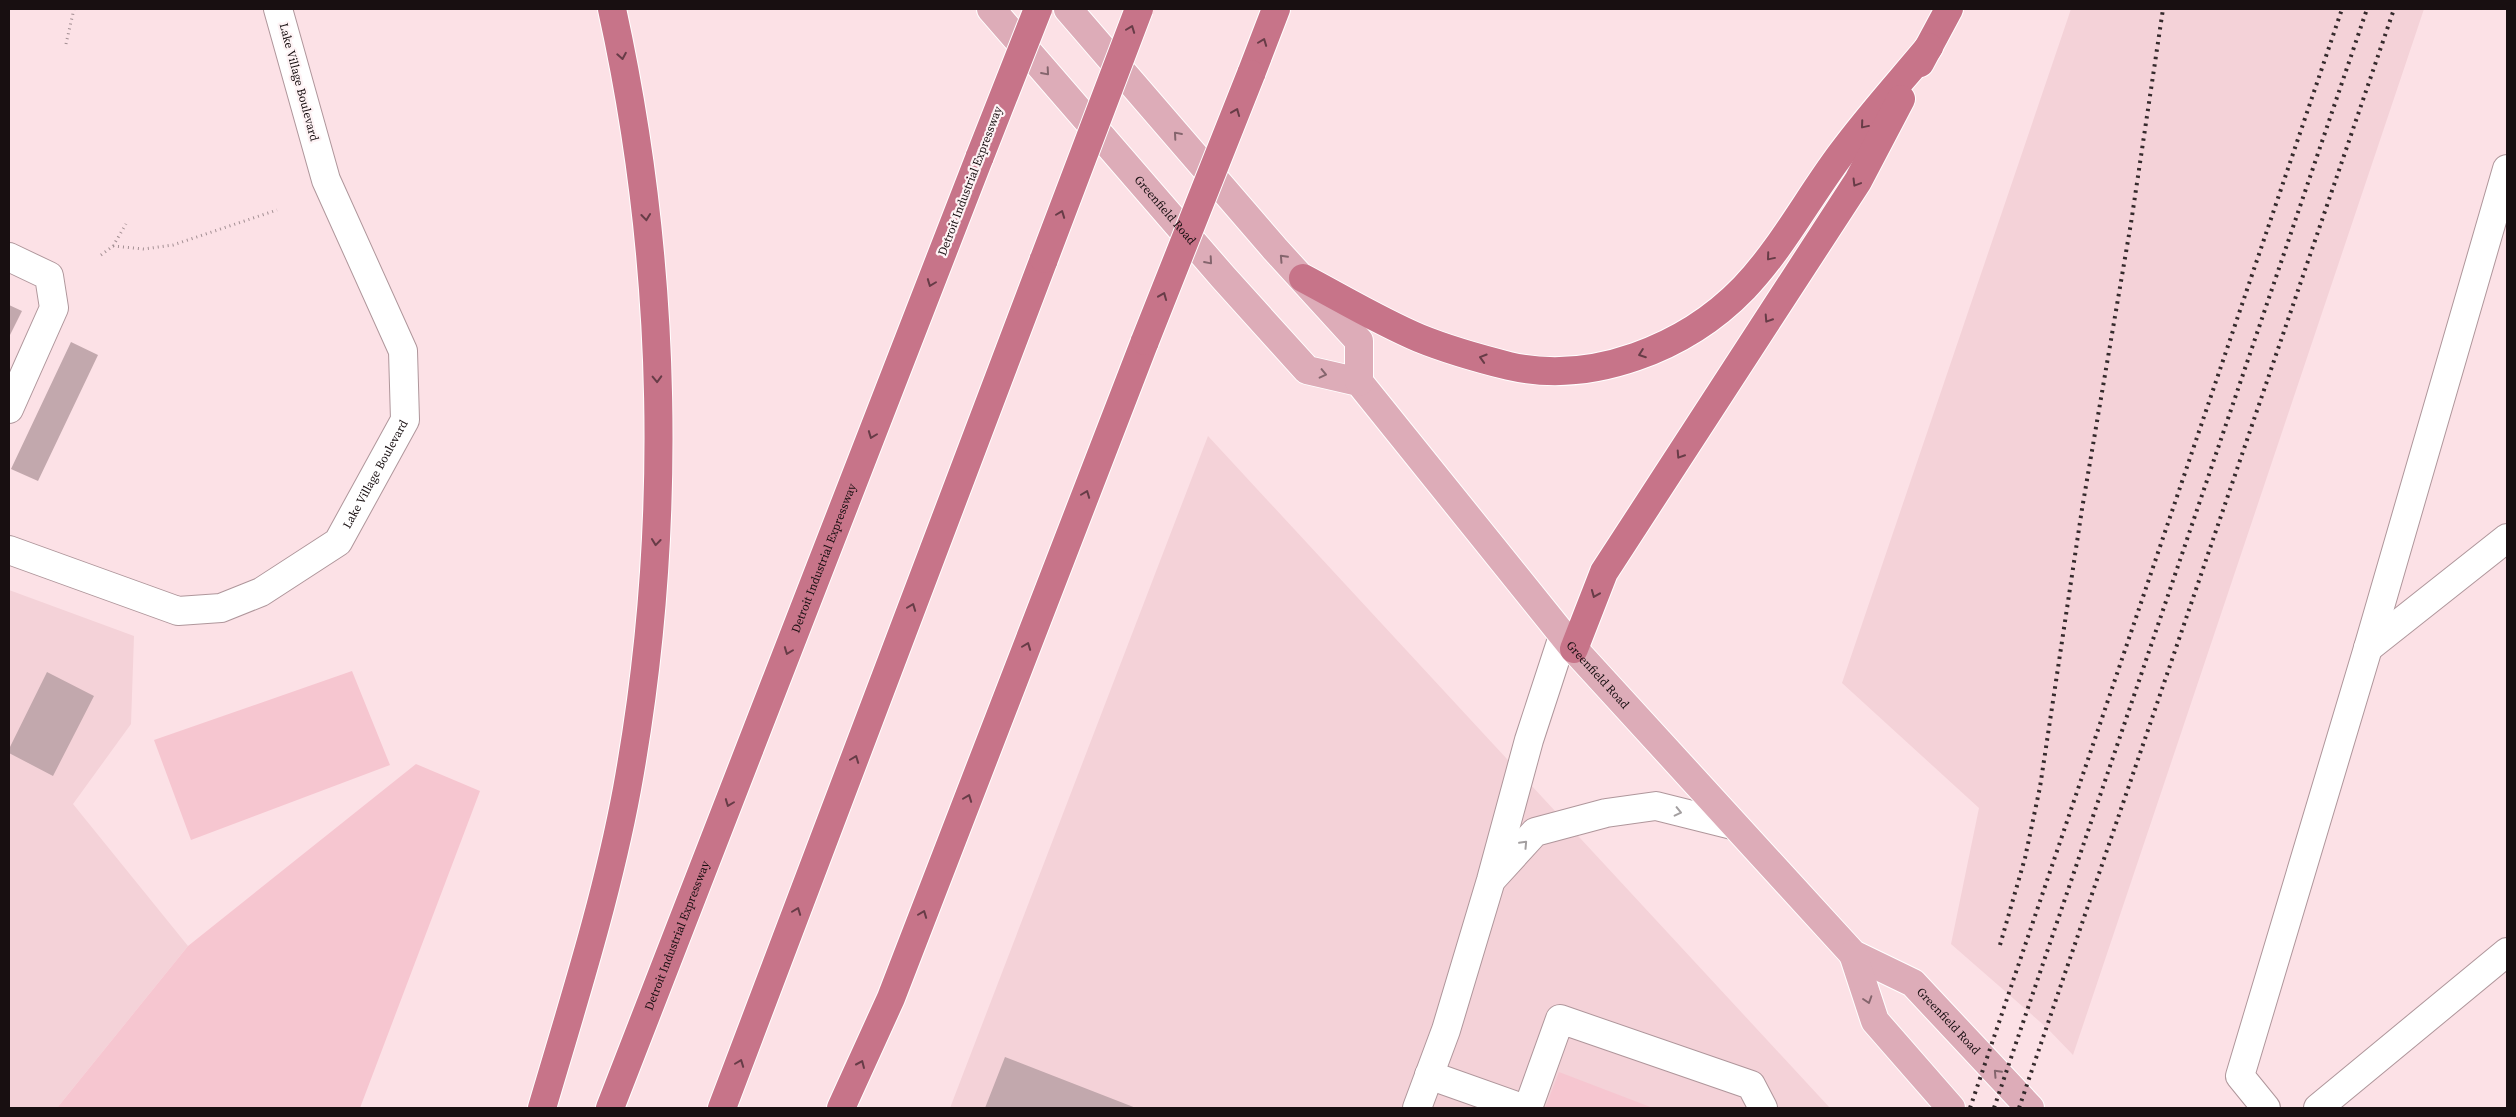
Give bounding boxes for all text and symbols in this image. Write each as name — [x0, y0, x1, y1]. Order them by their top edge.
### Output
street label: Lake Village Boulevard — [276, 21, 323, 143]
one-way arrow — [1125, 25, 1135, 34]
one-way arrow — [1257, 38, 1267, 46]
one-way arrow — [617, 52, 627, 61]
one-way arrow — [1040, 66, 1049, 75]
street label: Detroit Industrial Expressway — [934, 103, 1006, 258]
one-way arrow — [1229, 108, 1240, 117]
one-way arrow — [1862, 119, 1870, 128]
one-way arrow — [1174, 132, 1182, 141]
street label: Greenfield Road — [1131, 172, 1200, 248]
one-way arrow — [1853, 177, 1863, 186]
one-way arrow — [1056, 210, 1066, 218]
one-way arrow — [640, 213, 651, 221]
one-way arrow — [1767, 251, 1775, 260]
one-way arrow — [1280, 254, 1289, 263]
one-way arrow — [1204, 256, 1213, 265]
one-way arrow — [927, 278, 937, 287]
one-way arrow — [1157, 292, 1167, 300]
one-way arrow — [1765, 313, 1774, 323]
one-way arrow — [1638, 348, 1647, 358]
one-way arrow — [1479, 353, 1488, 363]
one-way arrow — [1318, 368, 1327, 379]
one-way arrow — [652, 375, 663, 383]
street label: Lake Village Boulevard — [339, 417, 412, 531]
one-way arrow — [868, 430, 878, 438]
one-way arrow — [1676, 450, 1686, 459]
street label: Detroit Industrial Expressway — [787, 480, 860, 635]
one-way arrow — [1080, 491, 1090, 499]
one-way arrow — [651, 538, 662, 546]
one-way arrow — [1591, 589, 1602, 598]
one-way arrow — [906, 603, 916, 612]
street label: Greenfield Road — [1563, 638, 1633, 712]
one-way arrow — [1021, 642, 1031, 651]
one-way arrow — [784, 646, 794, 655]
one-way arrow — [849, 755, 859, 764]
one-way arrow — [963, 794, 973, 802]
one-way arrow — [725, 798, 735, 807]
one-way arrow — [1673, 806, 1682, 817]
one-way arrow — [1518, 841, 1527, 850]
street label: Detroit Industrial Expressway — [641, 858, 714, 1013]
one-way arrow — [791, 907, 801, 916]
one-way arrow — [917, 910, 928, 919]
street label: Greenfield Road — [1913, 984, 1984, 1058]
one-way arrow — [1862, 995, 1872, 1004]
one-way arrow — [734, 1059, 744, 1067]
one-way arrow — [855, 1060, 866, 1069]
one-way arrow — [1994, 1069, 2003, 1078]

